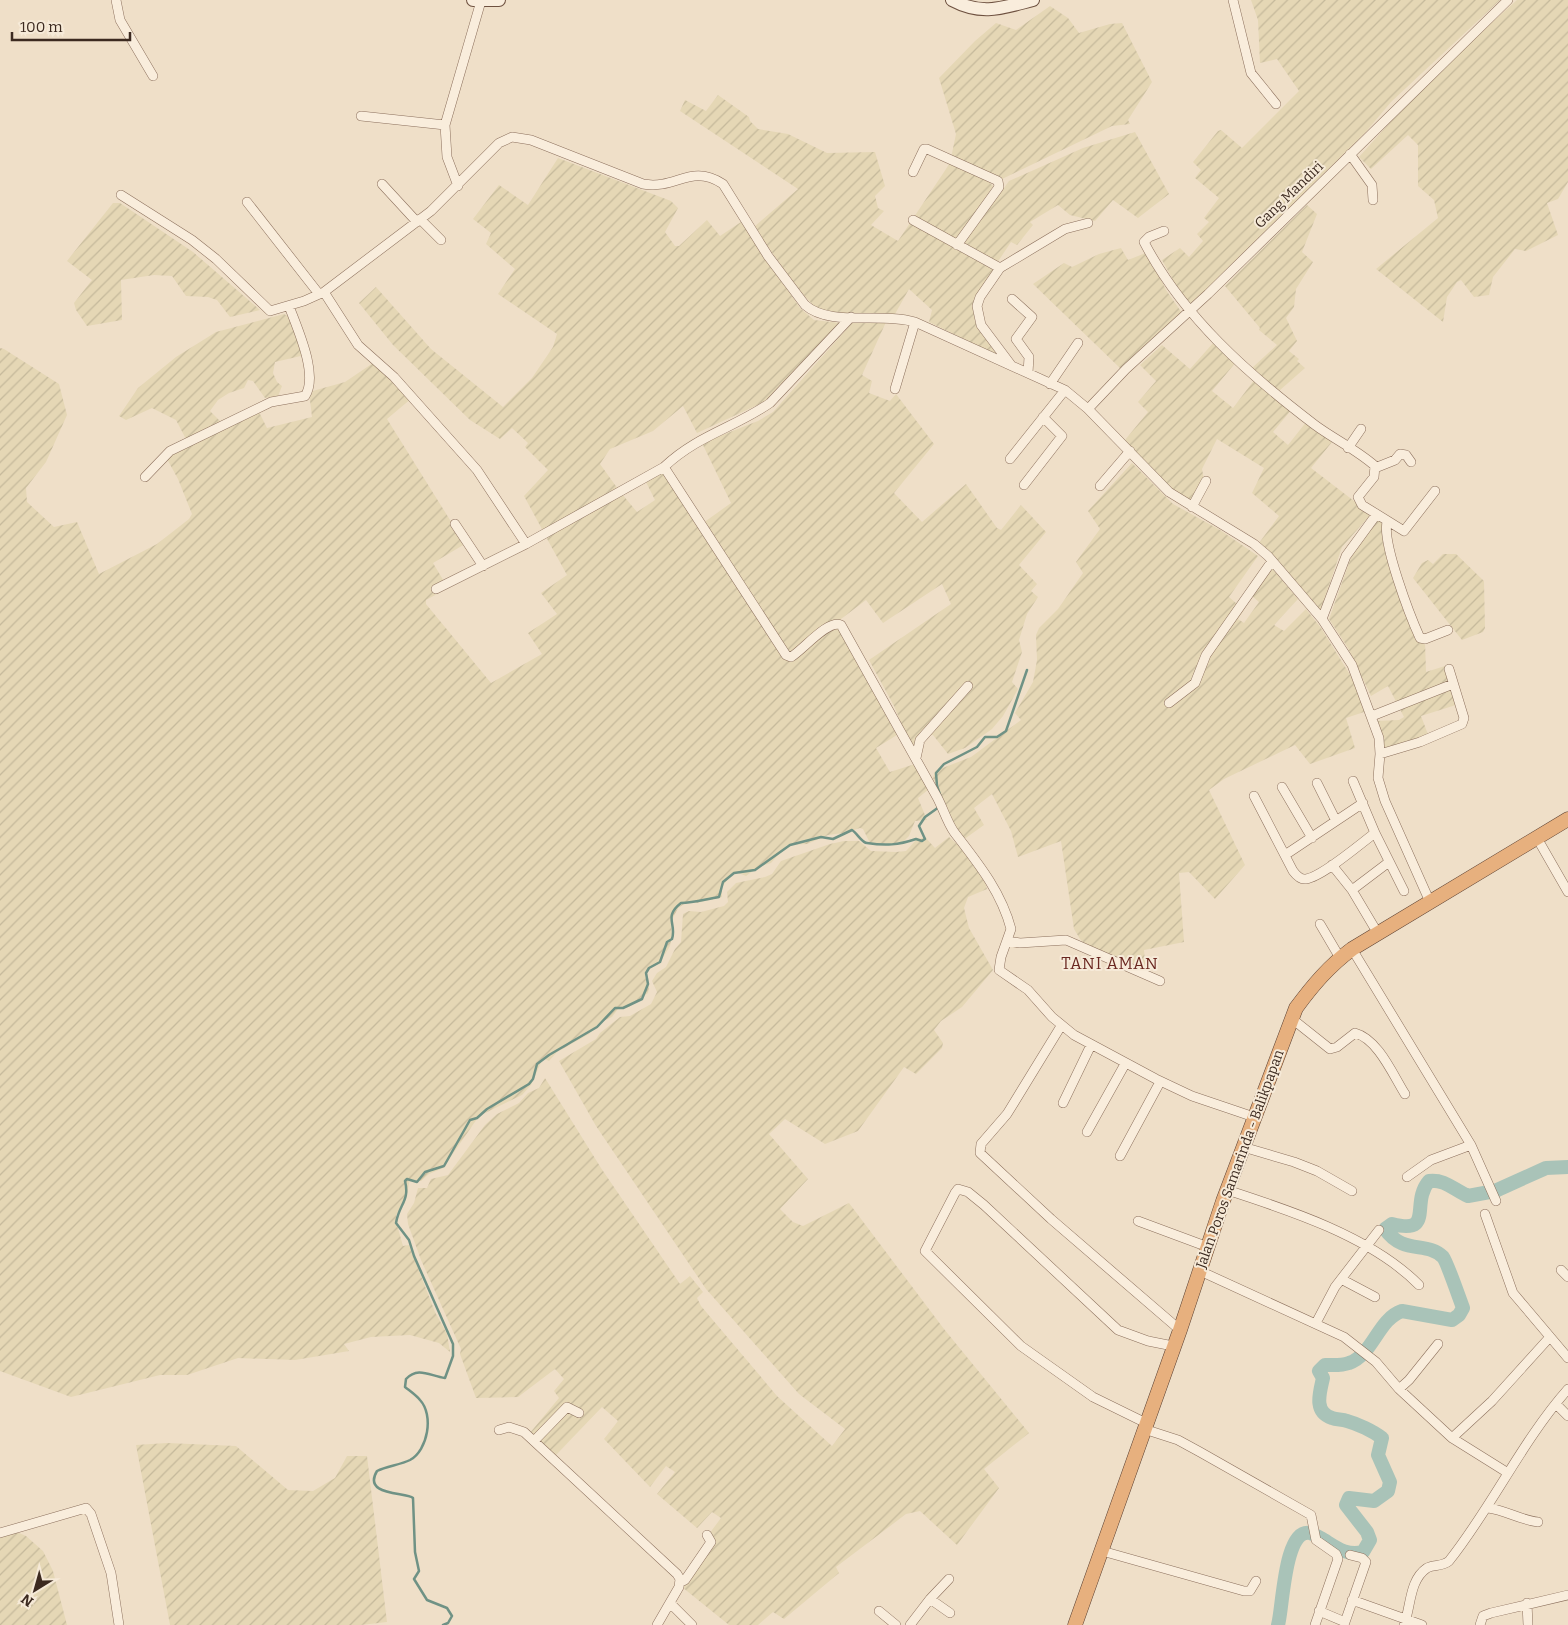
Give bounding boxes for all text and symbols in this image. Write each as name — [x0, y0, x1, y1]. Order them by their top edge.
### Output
scale bar — [12, 10, 130, 42]
text: 100 m — [20, 18, 63, 36]
street label: Gang Mandiri — [1251, 158, 1327, 232]
district label: TANI AMAN — [1061, 954, 1159, 973]
street label: Jalan Poros Samarinda - Balikpapan — [1192, 1047, 1288, 1272]
north arrow — [10, 1565, 60, 1615]
text: N — [18, 1590, 37, 1610]

